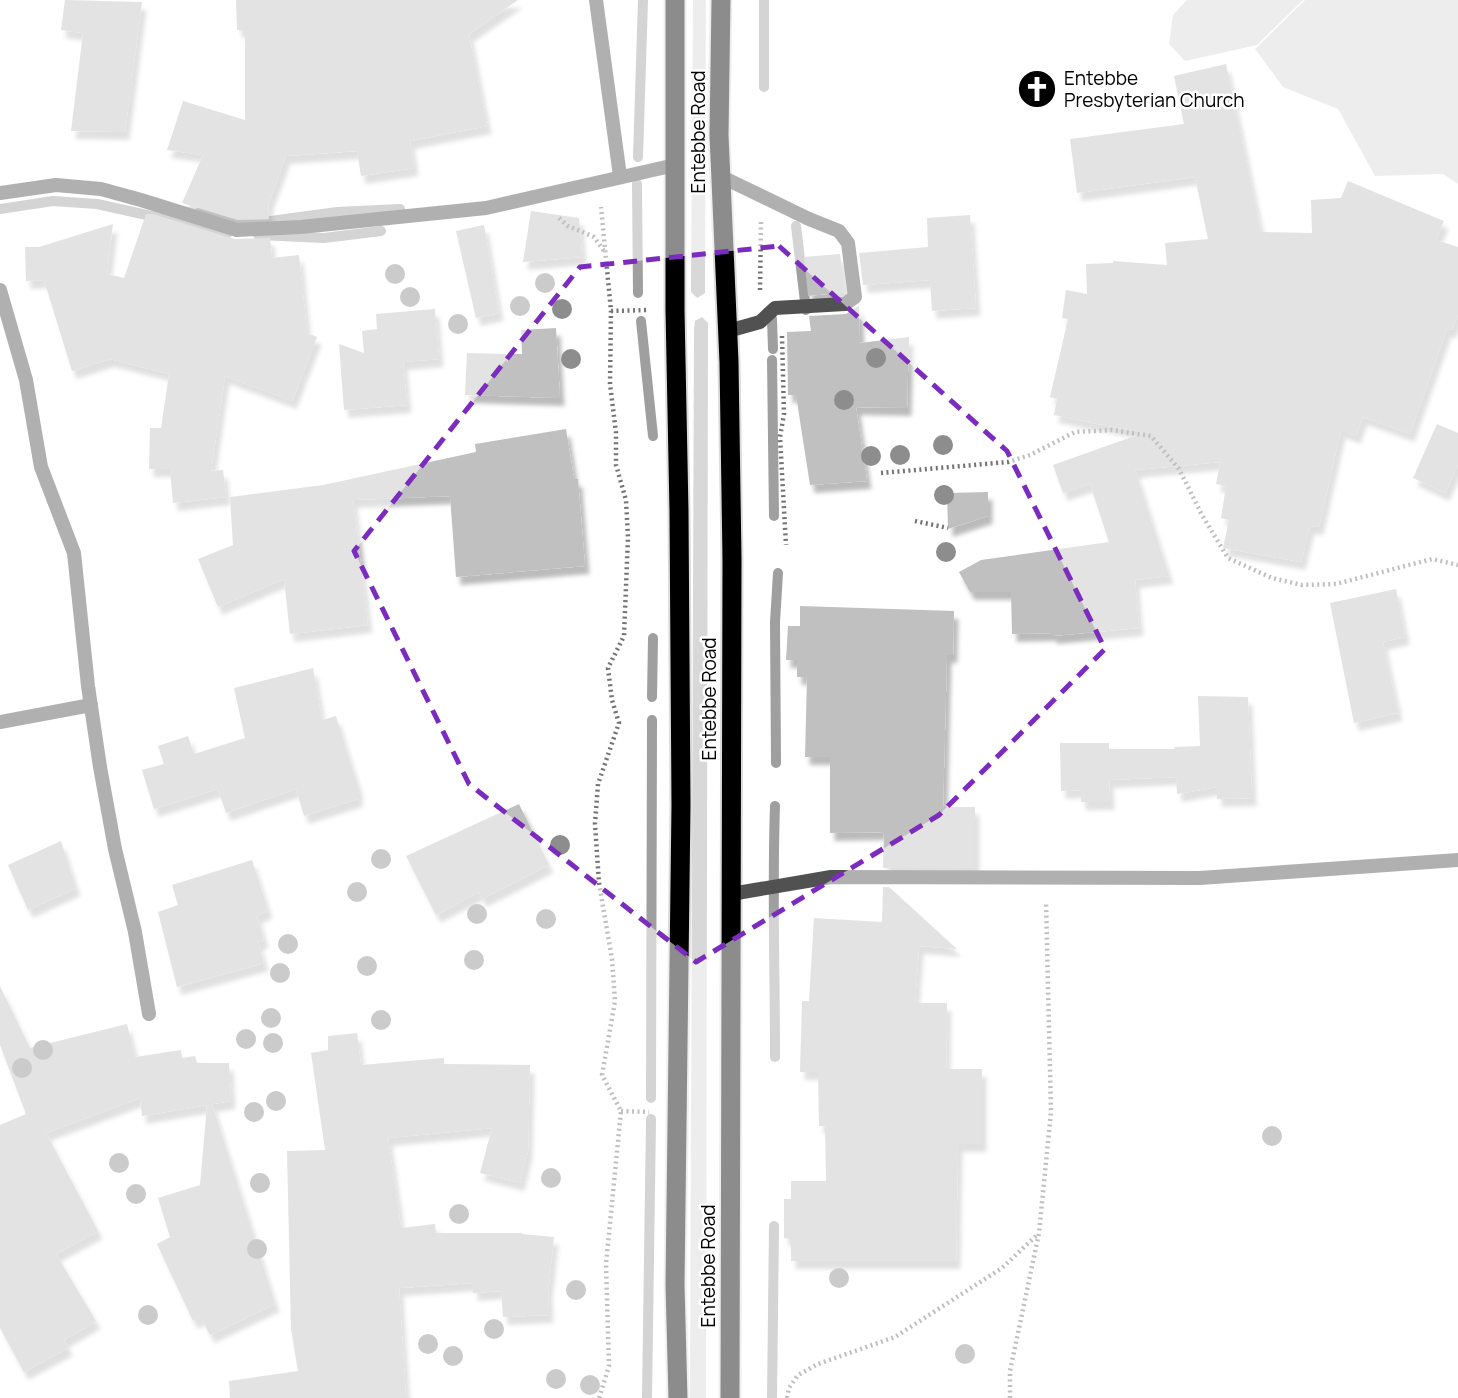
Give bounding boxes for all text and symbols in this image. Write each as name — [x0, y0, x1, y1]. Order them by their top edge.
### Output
place label: Entebbe Presbyterian Church — [1064, 65, 1245, 113]
church icon: Entebbe Presbyterian Church — [1016, 68, 1058, 110]
street label: Entebbe Road — [685, 71, 711, 193]
street label: Entebbe Road — [696, 638, 722, 760]
street label: Entebbe Road — [695, 1205, 721, 1327]

